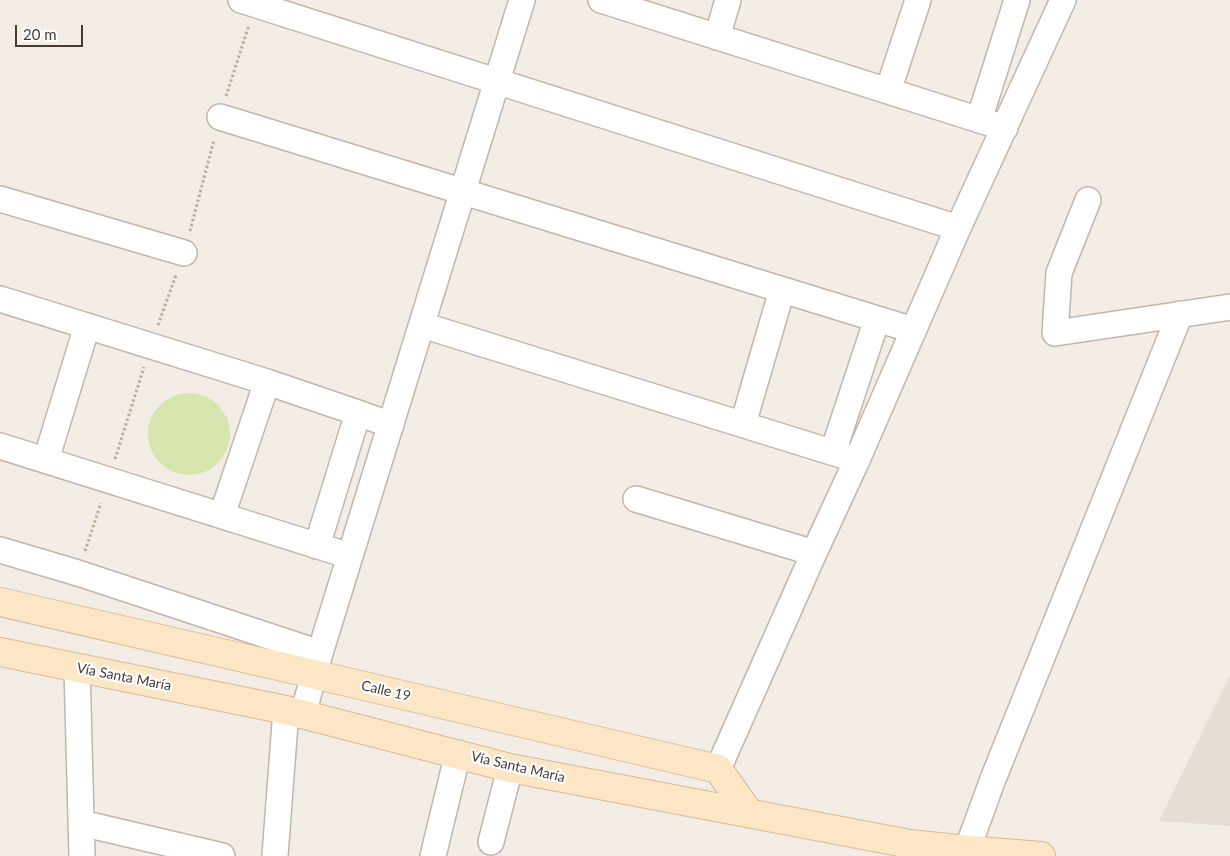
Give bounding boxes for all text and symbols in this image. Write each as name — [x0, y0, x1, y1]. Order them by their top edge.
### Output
scale bar — [18, 15, 85, 47]
text: 20 m — [23, 25, 57, 43]
street label: Vía Santa María — [75, 660, 173, 694]
street label: Calle 19 — [360, 677, 412, 705]
street label: Vía Santa María — [469, 748, 567, 786]

